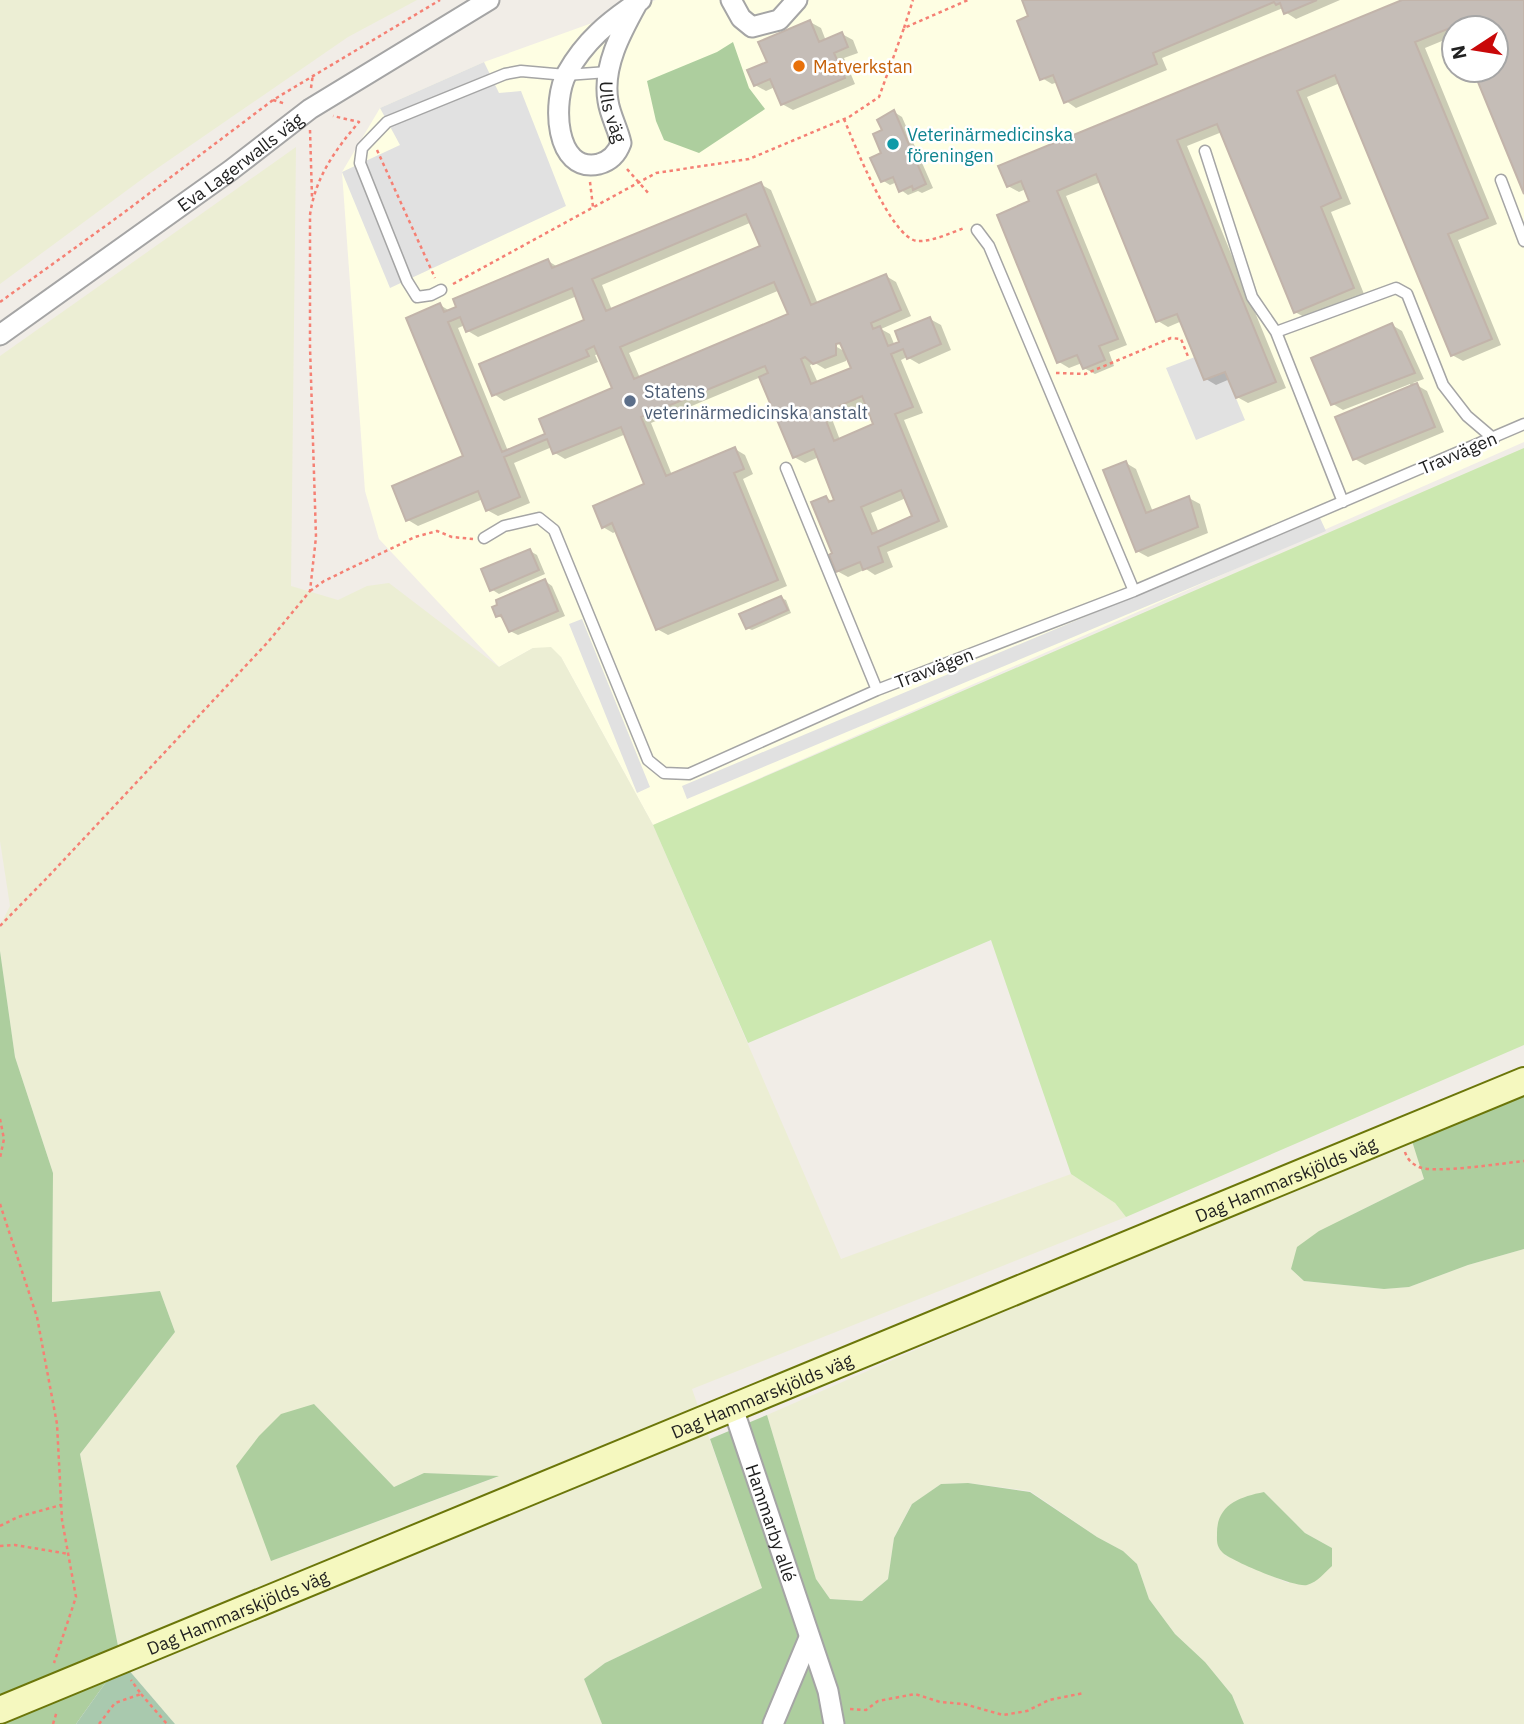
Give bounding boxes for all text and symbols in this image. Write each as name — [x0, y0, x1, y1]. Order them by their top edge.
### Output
north arrow — [1440, 14, 1510, 84]
text: N — [1445, 43, 1472, 62]
place label: Matverkstan — [813, 55, 913, 78]
marker: Matverkstan — [791, 58, 807, 74]
street label: Ulls väg — [595, 81, 632, 146]
street label: Eva Lagerwalls väg — [173, 107, 308, 216]
place label: Veterinärmedicinska föreningen — [907, 123, 1073, 167]
marker: Veterinärmedicinska föreningen — [885, 136, 901, 152]
place label: Statens veterinärmedicinska anstalt — [644, 380, 868, 424]
marker: Statens veterinärmedicinska anstalt — [622, 393, 638, 409]
street label: Travvägen — [1416, 426, 1500, 480]
street label: Travvägen — [892, 643, 976, 693]
street label: Dag Hammarskjölds väg — [1191, 1131, 1381, 1227]
street label: Dag Hammarskjölds väg — [667, 1348, 856, 1443]
street label: Hammarby allé — [741, 1461, 802, 1585]
street label: Dag Hammarskjölds väg — [143, 1564, 332, 1660]

